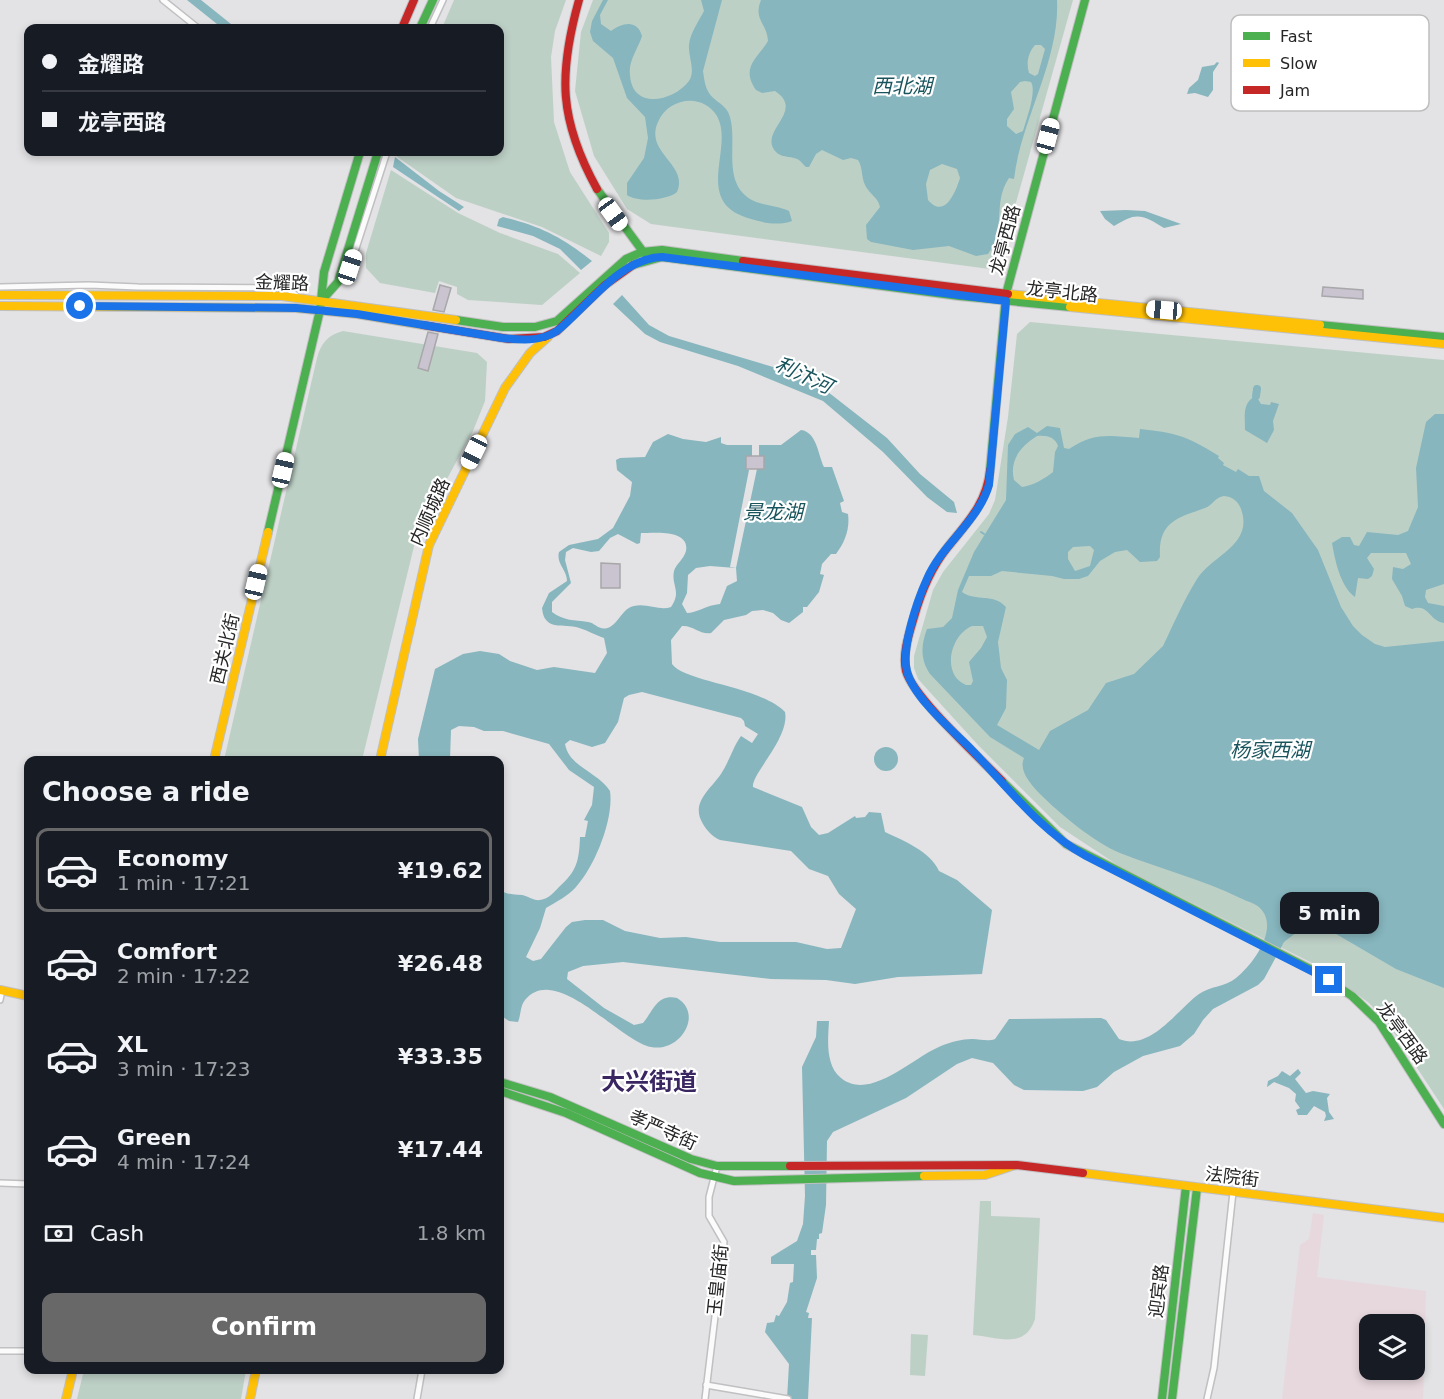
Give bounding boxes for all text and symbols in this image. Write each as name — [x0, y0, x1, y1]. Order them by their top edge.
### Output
legend — [1231, 15, 1429, 111]
text: Fast — [1280, 27, 1312, 46]
text: 金耀路 — [78, 52, 144, 77]
text: Slow — [1280, 54, 1317, 73]
water label: 西北湖 — [872, 74, 935, 98]
text: Jam — [1279, 81, 1310, 100]
text: 龙亭西路 — [78, 110, 166, 135]
car — [1035, 116, 1061, 156]
car — [595, 194, 631, 234]
street label: 龙亭西路 — [985, 202, 1024, 277]
car — [336, 247, 364, 287]
street label: 金耀路 — [255, 271, 309, 294]
street label: 龙亭北路 — [1025, 277, 1099, 306]
route start — [66, 292, 93, 319]
car — [1145, 299, 1183, 321]
water label: 利汴河 — [772, 351, 840, 400]
car — [458, 432, 490, 472]
car — [270, 450, 296, 490]
street label: 内顺城路 — [405, 475, 454, 549]
water label: 景龙湖 — [743, 500, 806, 524]
car — [243, 562, 269, 602]
street label: 西关北街 — [206, 611, 243, 686]
water label: 杨家西湖 — [1230, 738, 1313, 762]
text: Choose a ride — [42, 776, 250, 807]
icon: car — [45, 843, 99, 897]
text: Economy — [117, 846, 228, 871]
text: ¥19.62 — [398, 858, 483, 883]
text: 1 min · 17:21 — [117, 871, 251, 895]
callout: 5 min — [1280, 893, 1378, 935]
text: 5 min — [1298, 901, 1361, 925]
icon: car — [45, 936, 99, 990]
text: Comfort — [117, 939, 217, 964]
text: ¥26.48 — [398, 951, 483, 976]
text: 2 min · 17:22 — [117, 964, 251, 988]
route end — [1315, 966, 1342, 993]
street label: 龙亭西路 — [1373, 997, 1432, 1068]
icon: car — [45, 1029, 99, 1083]
text: XL — [117, 1032, 148, 1057]
text: ¥33.35 — [398, 1044, 483, 1069]
text: 3 min · 17:23 — [117, 1057, 251, 1081]
district label: 大兴街道 — [601, 1068, 697, 1096]
street label: 孝严寺街 — [626, 1105, 700, 1154]
icon: car — [45, 1122, 99, 1176]
text: Green — [117, 1125, 191, 1150]
text: ¥17.44 — [398, 1137, 483, 1162]
text: 4 min · 17:24 — [117, 1150, 251, 1174]
street label: 法院街 — [1204, 1163, 1260, 1190]
icon: cash — [42, 1217, 75, 1250]
text: Cash — [90, 1221, 144, 1246]
text: 1.8 km — [417, 1221, 486, 1245]
street label: 玉皇庙街 — [703, 1243, 732, 1317]
street label: 迎宾路 — [1145, 1263, 1172, 1319]
button: Confirm — [42, 1293, 486, 1362]
map controls — [1359, 1314, 1425, 1380]
button: layers — [1359, 1314, 1425, 1380]

